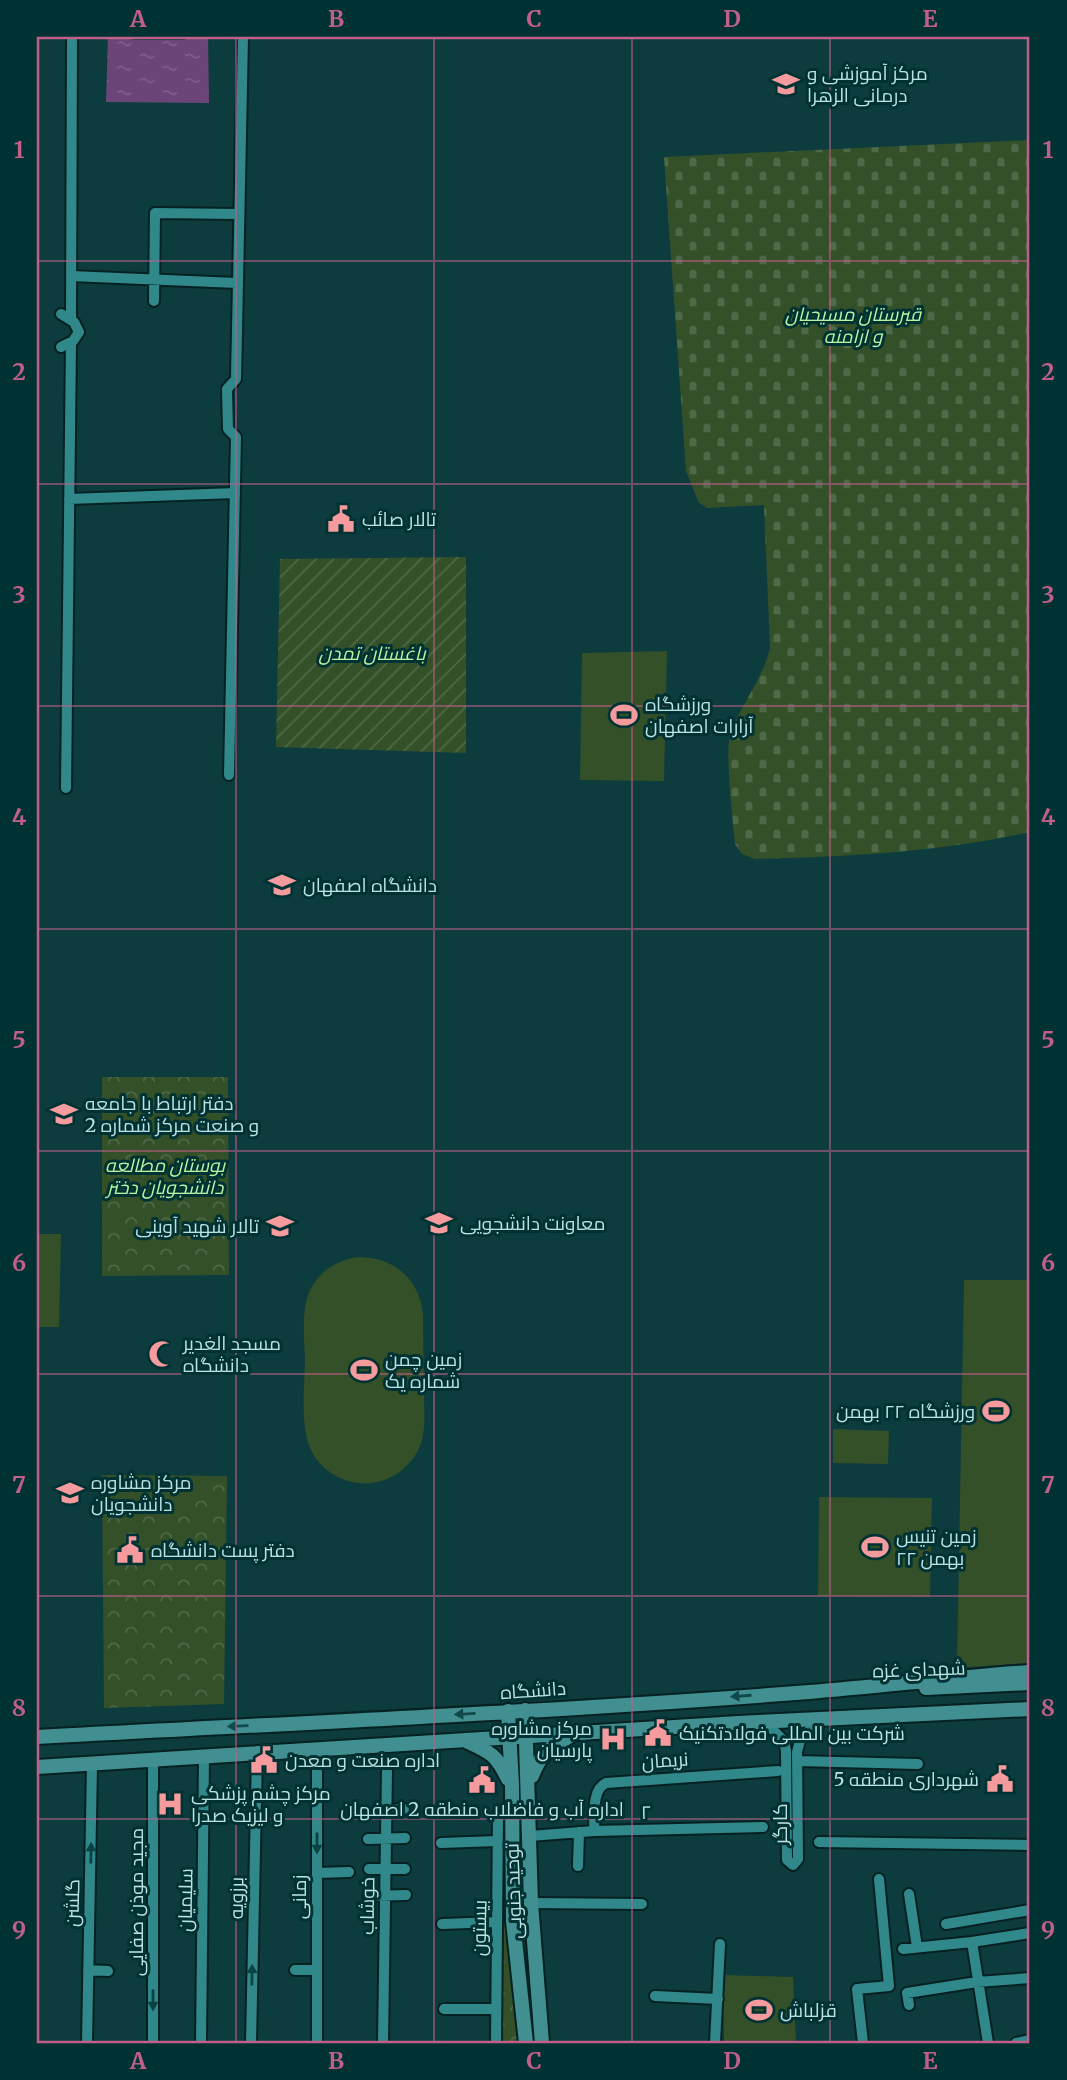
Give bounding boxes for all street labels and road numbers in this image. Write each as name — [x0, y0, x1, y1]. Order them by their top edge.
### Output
street label: شهدای غزه — [872, 1655, 966, 1683]
street label: دانشگاه — [499, 1676, 567, 1704]
street label: نریمان — [641, 1746, 689, 1774]
street label: ۲ — [641, 1800, 651, 1824]
street label: کارگر — [768, 1803, 792, 1846]
street label: مجید موذن صفایی — [124, 1828, 148, 1976]
street label: توحید جنوبی — [499, 1843, 527, 1939]
street label: سلیمیان — [172, 1868, 198, 1932]
street label: زمانی — [287, 1875, 311, 1919]
street label: برزویه — [224, 1877, 248, 1919]
street label: خوشاب — [354, 1877, 380, 1935]
street label: گلشن — [60, 1879, 84, 1927]
street label: بیستون — [467, 1900, 491, 1956]

